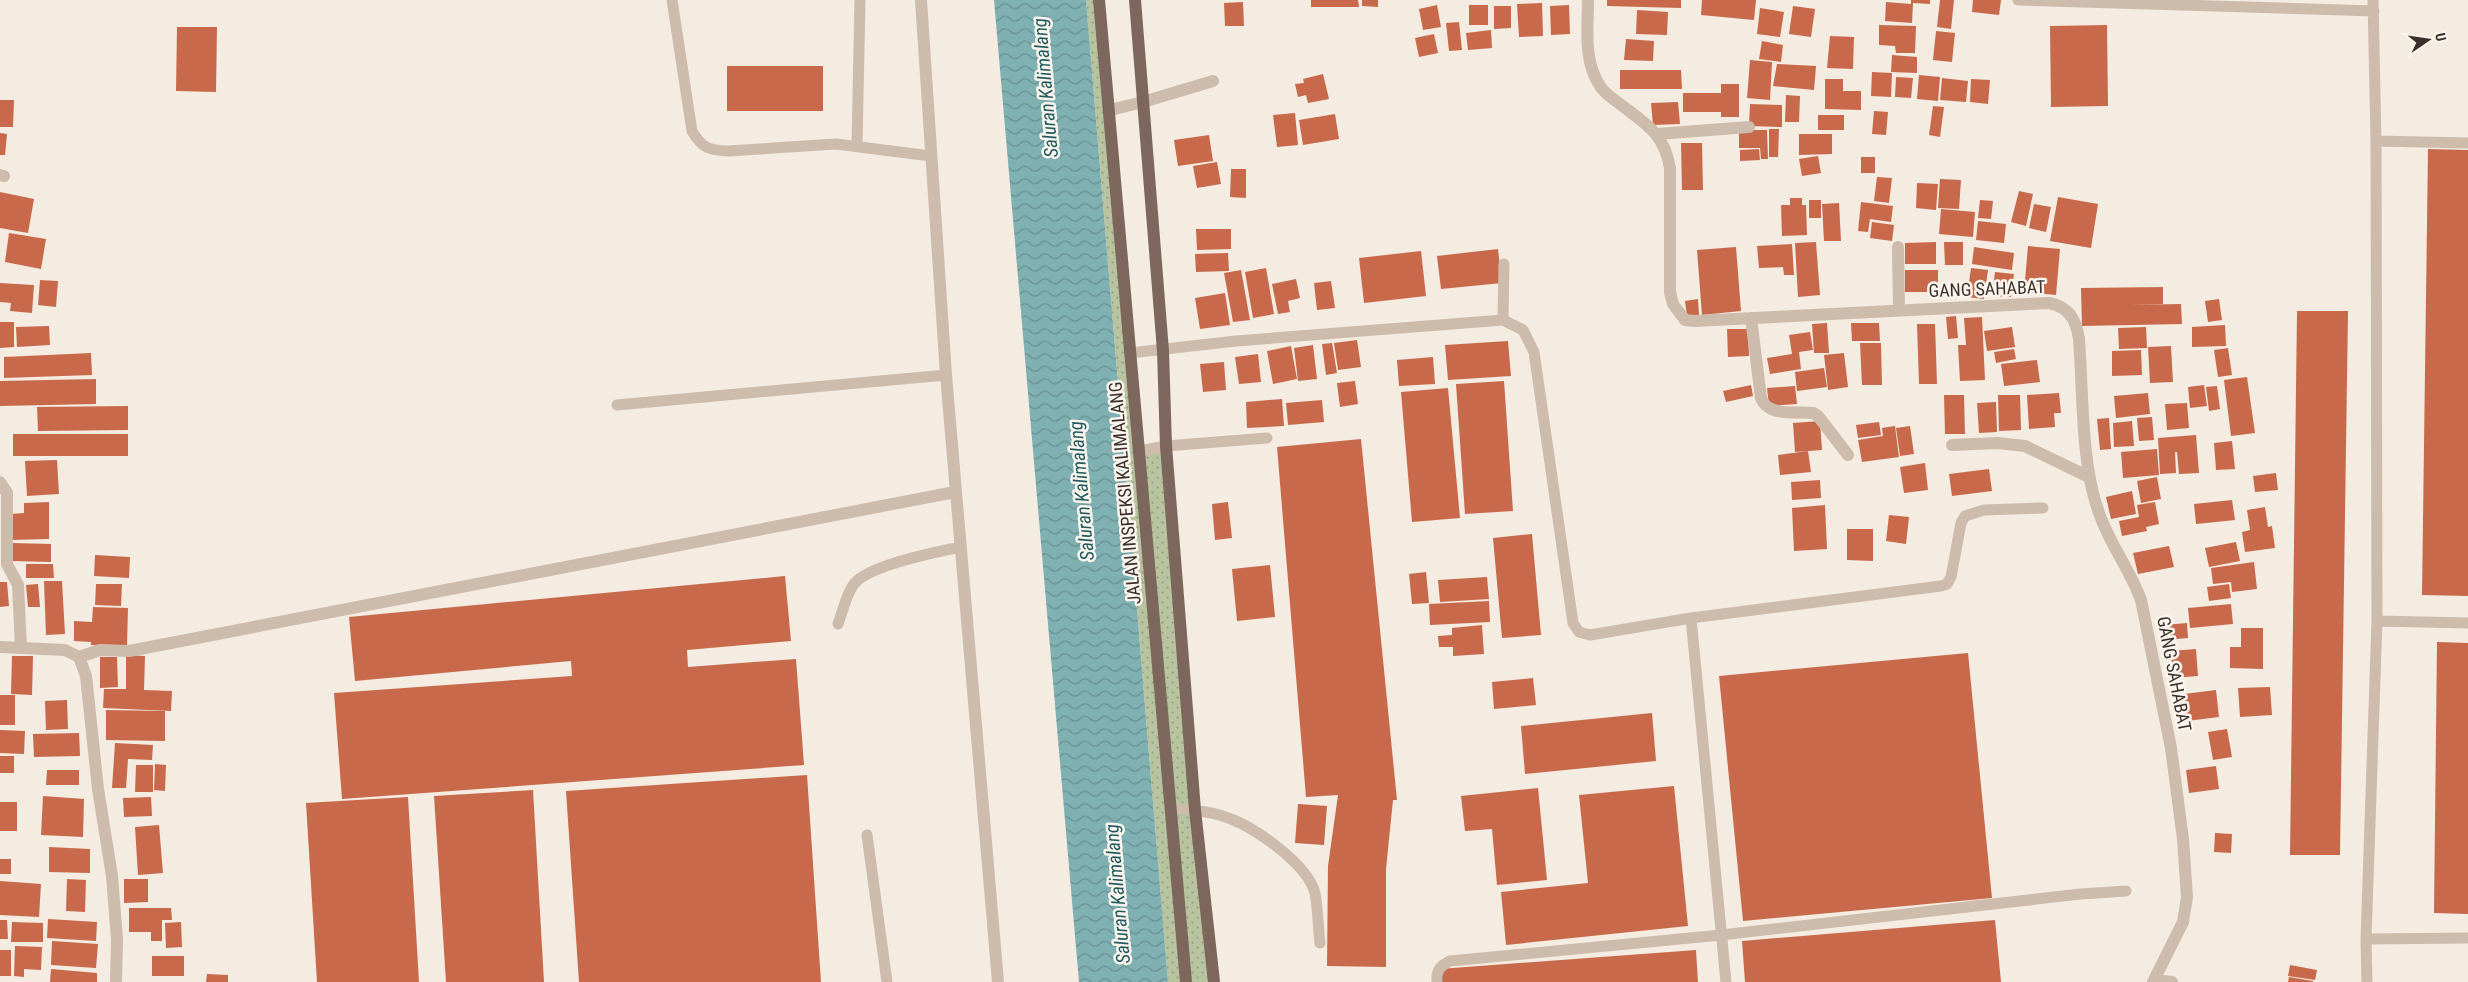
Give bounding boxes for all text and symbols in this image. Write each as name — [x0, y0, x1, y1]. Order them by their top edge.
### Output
north arrow — [2403, 15, 2453, 65]
water label: Saluran Kalimalang — [1028, 17, 1063, 159]
text: U — [2432, 31, 2449, 43]
street label: GANG SAHABAT — [1928, 276, 2046, 301]
street label: JALAN INSPEKSI KALIMALANG — [1104, 381, 1145, 605]
water label: Saluran Kalimalang — [1064, 420, 1099, 562]
street label: GANG SAHABAT — [2153, 615, 2196, 733]
water label: Saluran Kalimalang — [1100, 823, 1135, 965]

